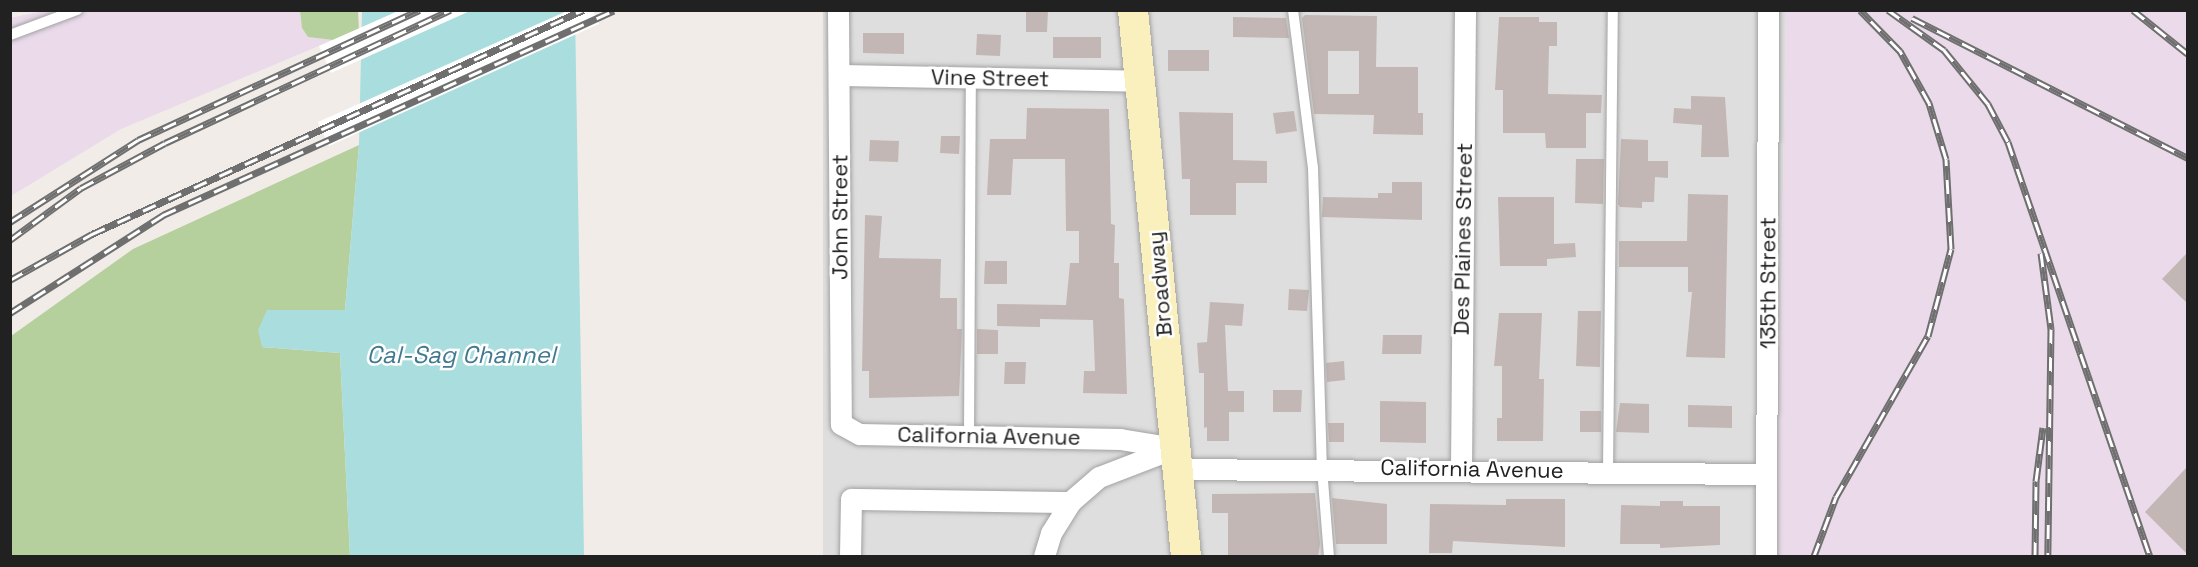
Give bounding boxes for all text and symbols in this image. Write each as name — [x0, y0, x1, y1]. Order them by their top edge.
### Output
street label: Vine Street — [931, 64, 1049, 92]
street label: Des Plaines Street — [1448, 143, 1478, 335]
street label: John Street — [827, 154, 853, 280]
street label: 135th Street — [1755, 217, 1781, 349]
street label: Broadway — [1142, 230, 1178, 338]
water label: Cal-Sag Channel — [366, 341, 556, 369]
street label: California Avenue — [897, 421, 1081, 451]
street label: California Avenue — [1380, 454, 1564, 484]

